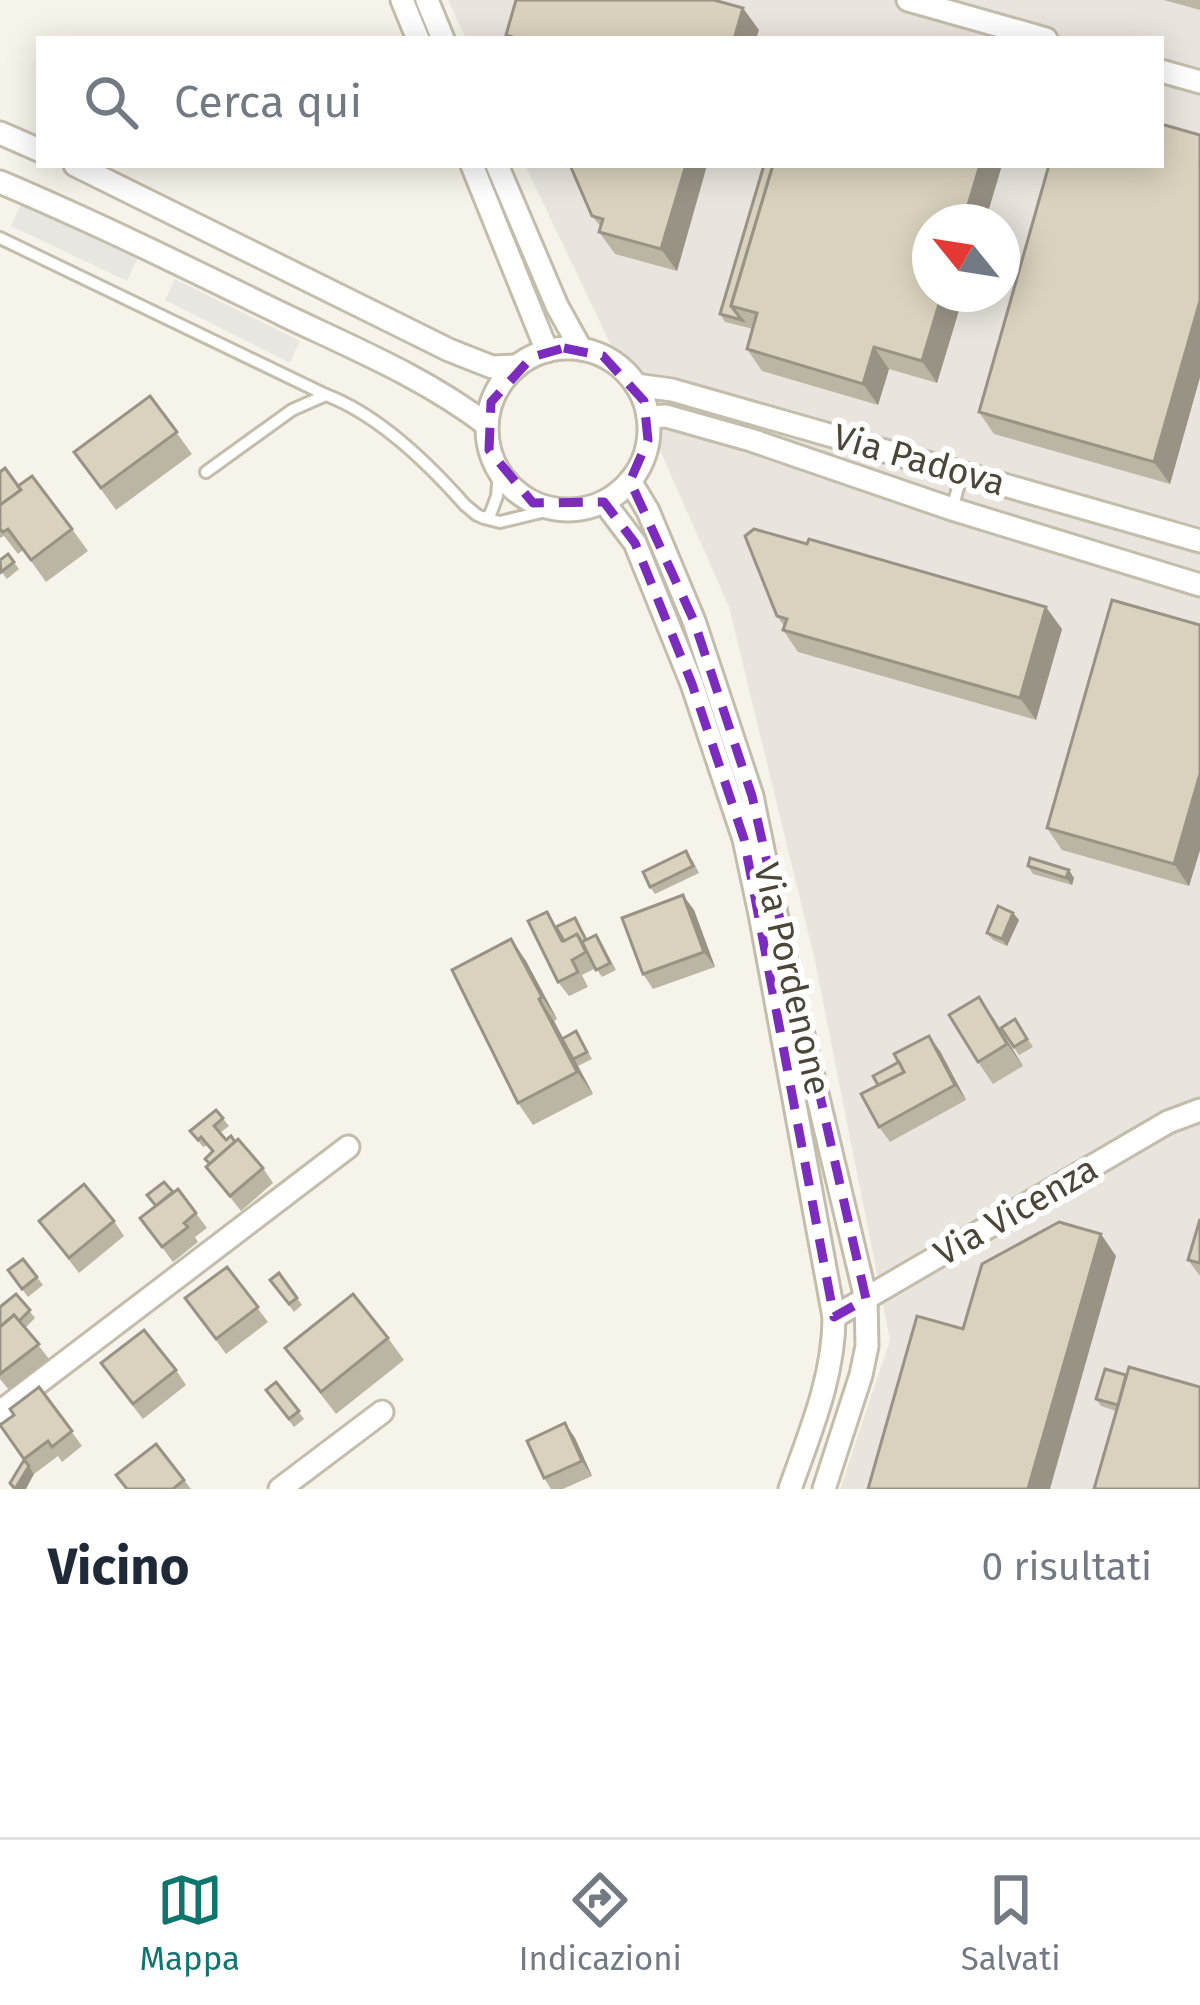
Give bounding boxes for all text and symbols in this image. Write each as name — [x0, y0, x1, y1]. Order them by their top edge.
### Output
search box — [36, 36, 1164, 168]
icon: search — [78, 69, 144, 135]
text: Cerca qui — [174, 75, 362, 129]
north arrow — [912, 204, 1020, 312]
street label: Via Padova — [828, 414, 1010, 506]
street label: Via Pordenone — [744, 859, 840, 1099]
street label: Via Vicenza — [926, 1147, 1106, 1275]
text: Vicino — [48, 1536, 189, 1598]
text: 0 risultati — [981, 1544, 1152, 1590]
tab: Mappa — [139, 1867, 240, 1979]
tab: Indicazioni — [519, 1867, 682, 1979]
tab: Salvati — [961, 1867, 1061, 1979]

